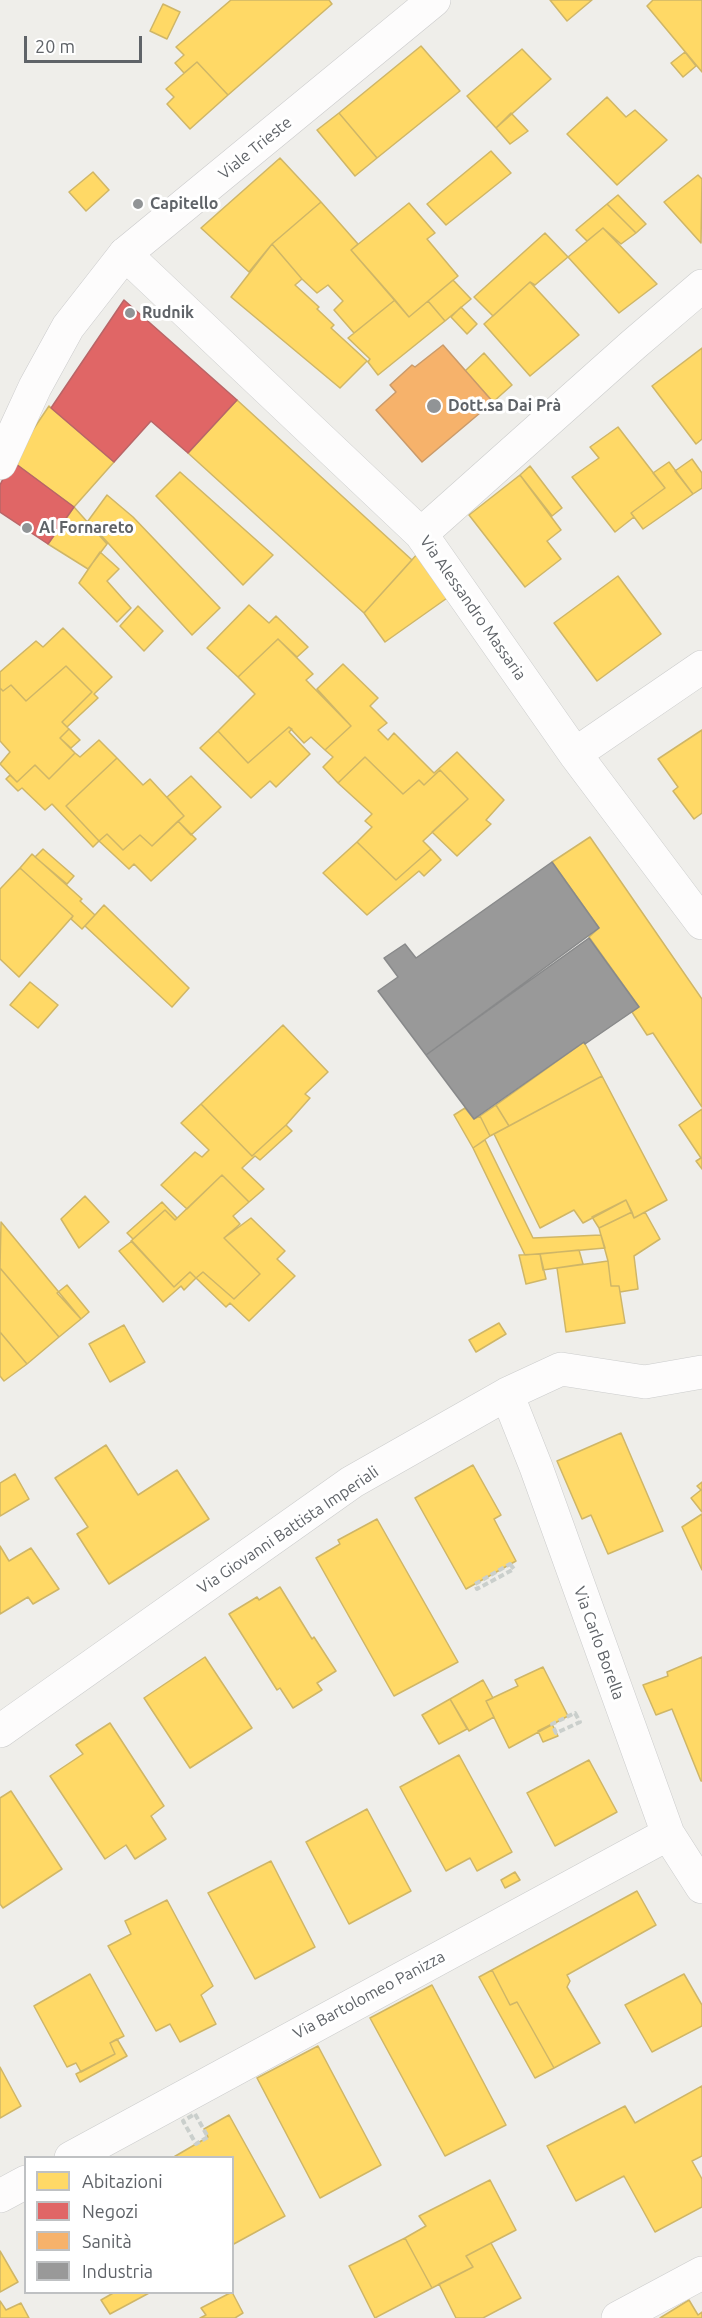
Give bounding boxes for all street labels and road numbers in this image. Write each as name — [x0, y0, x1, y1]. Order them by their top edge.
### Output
street label: Viale Trieste — [215, 113, 295, 183]
street label: Via Alessandro Massaria — [416, 532, 530, 684]
street label: Via Giovanni Battista Imperiali — [194, 1462, 382, 1598]
street label: Via Carlo Borella — [570, 1584, 628, 1702]
street label: Via Bartolomeo Panizza — [290, 1947, 448, 2043]

